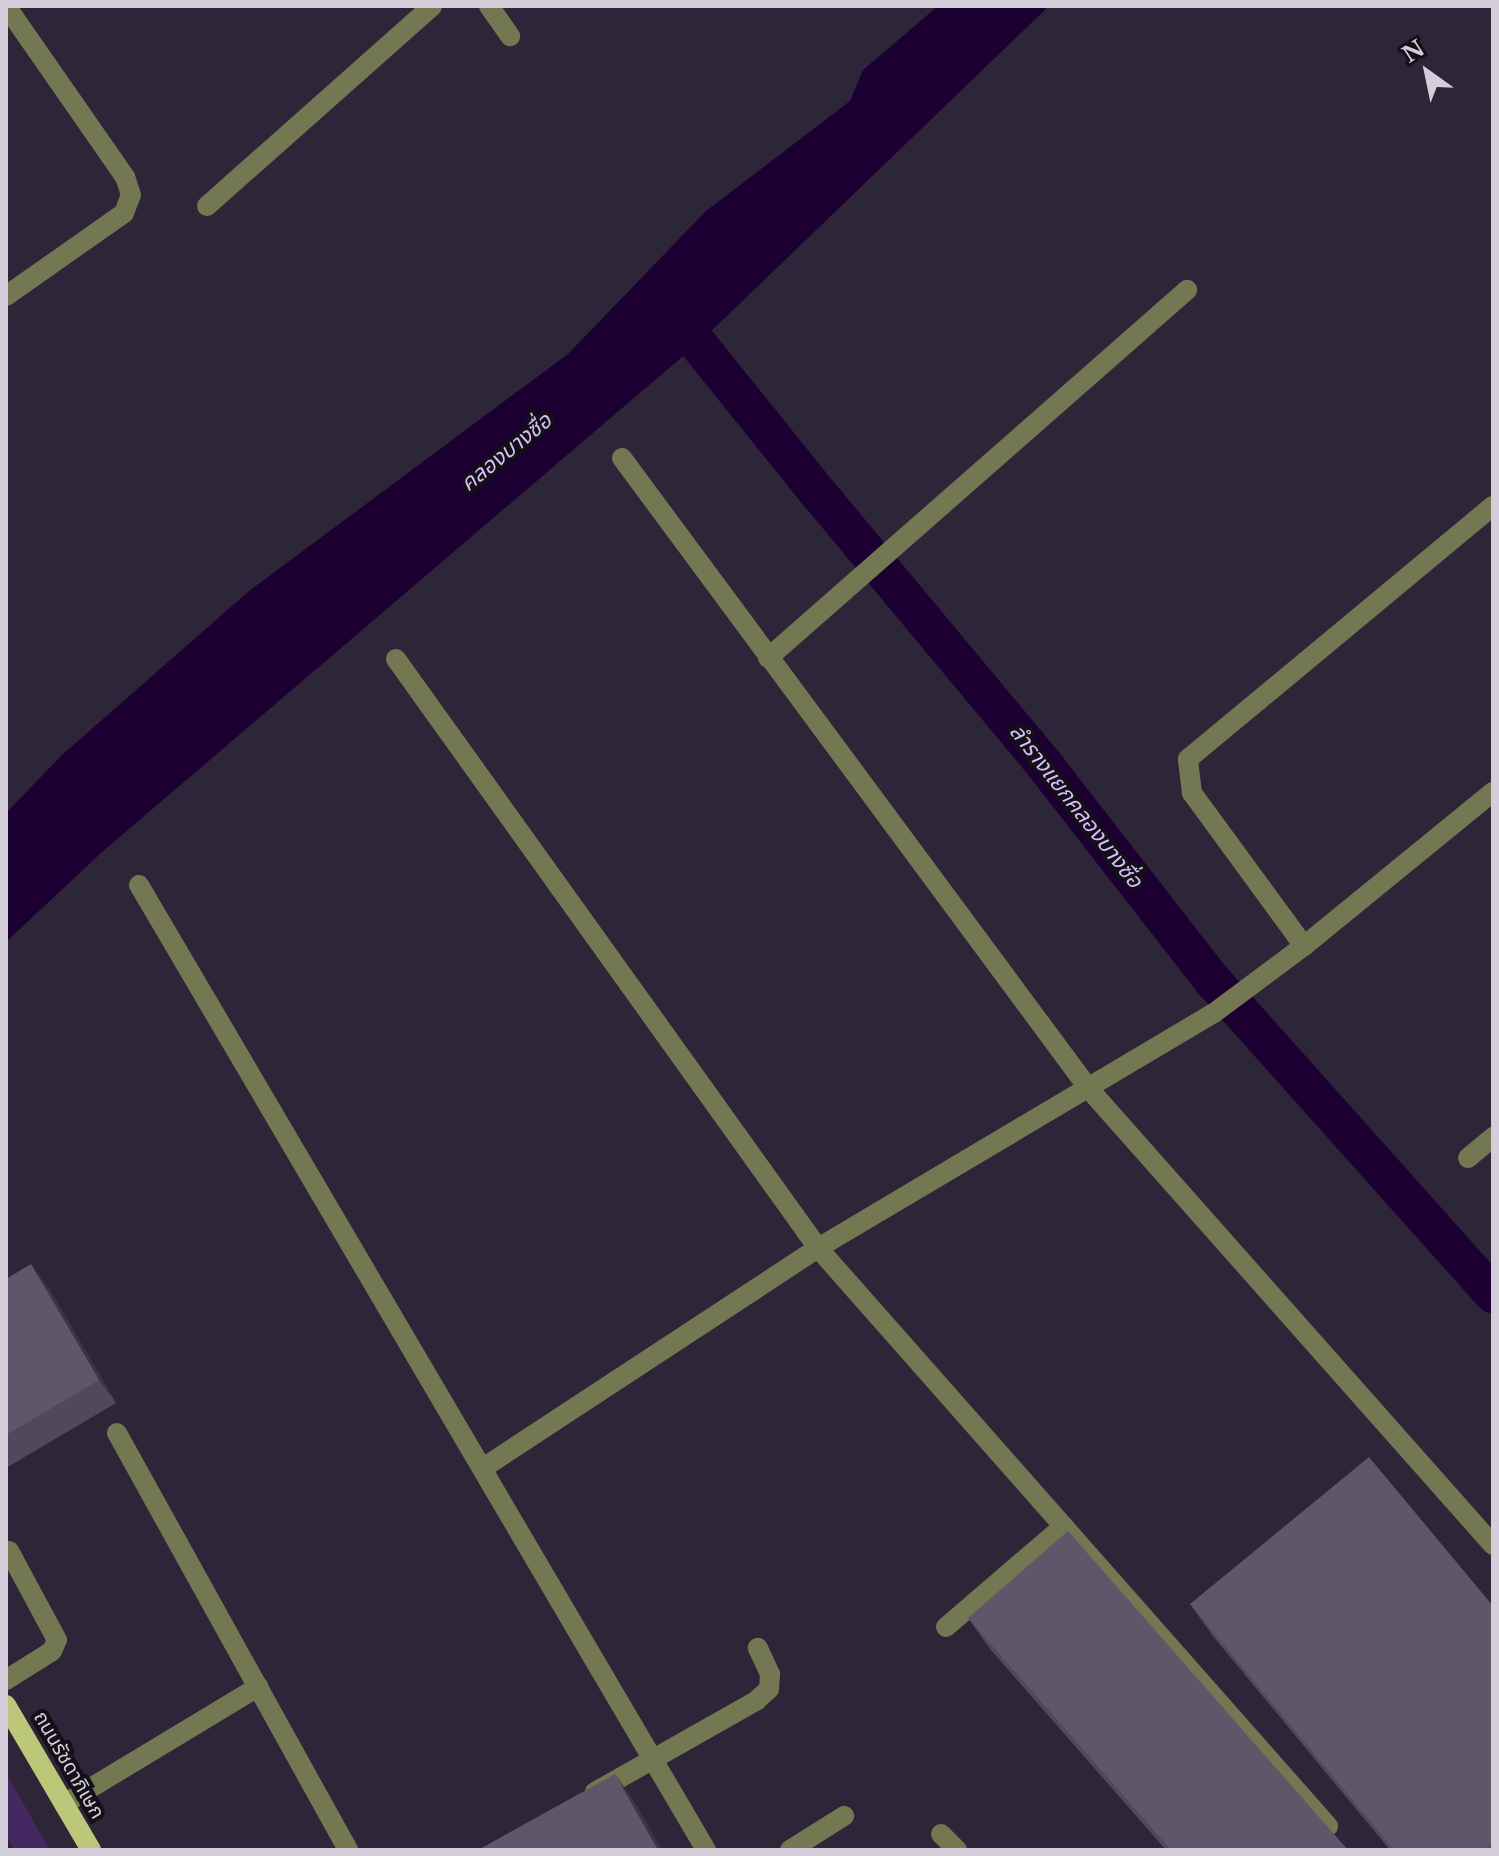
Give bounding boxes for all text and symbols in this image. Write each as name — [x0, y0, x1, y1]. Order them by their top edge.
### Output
north arrow — [1387, 32, 1467, 112]
text: N — [1398, 34, 1430, 68]
water label: คลองบางซื่อ — [455, 407, 557, 497]
water label: ลำรางแยกคลองบางซื่อ — [1004, 719, 1148, 893]
street label: ถนนรัชดาภิเษก — [29, 1707, 109, 1823]

